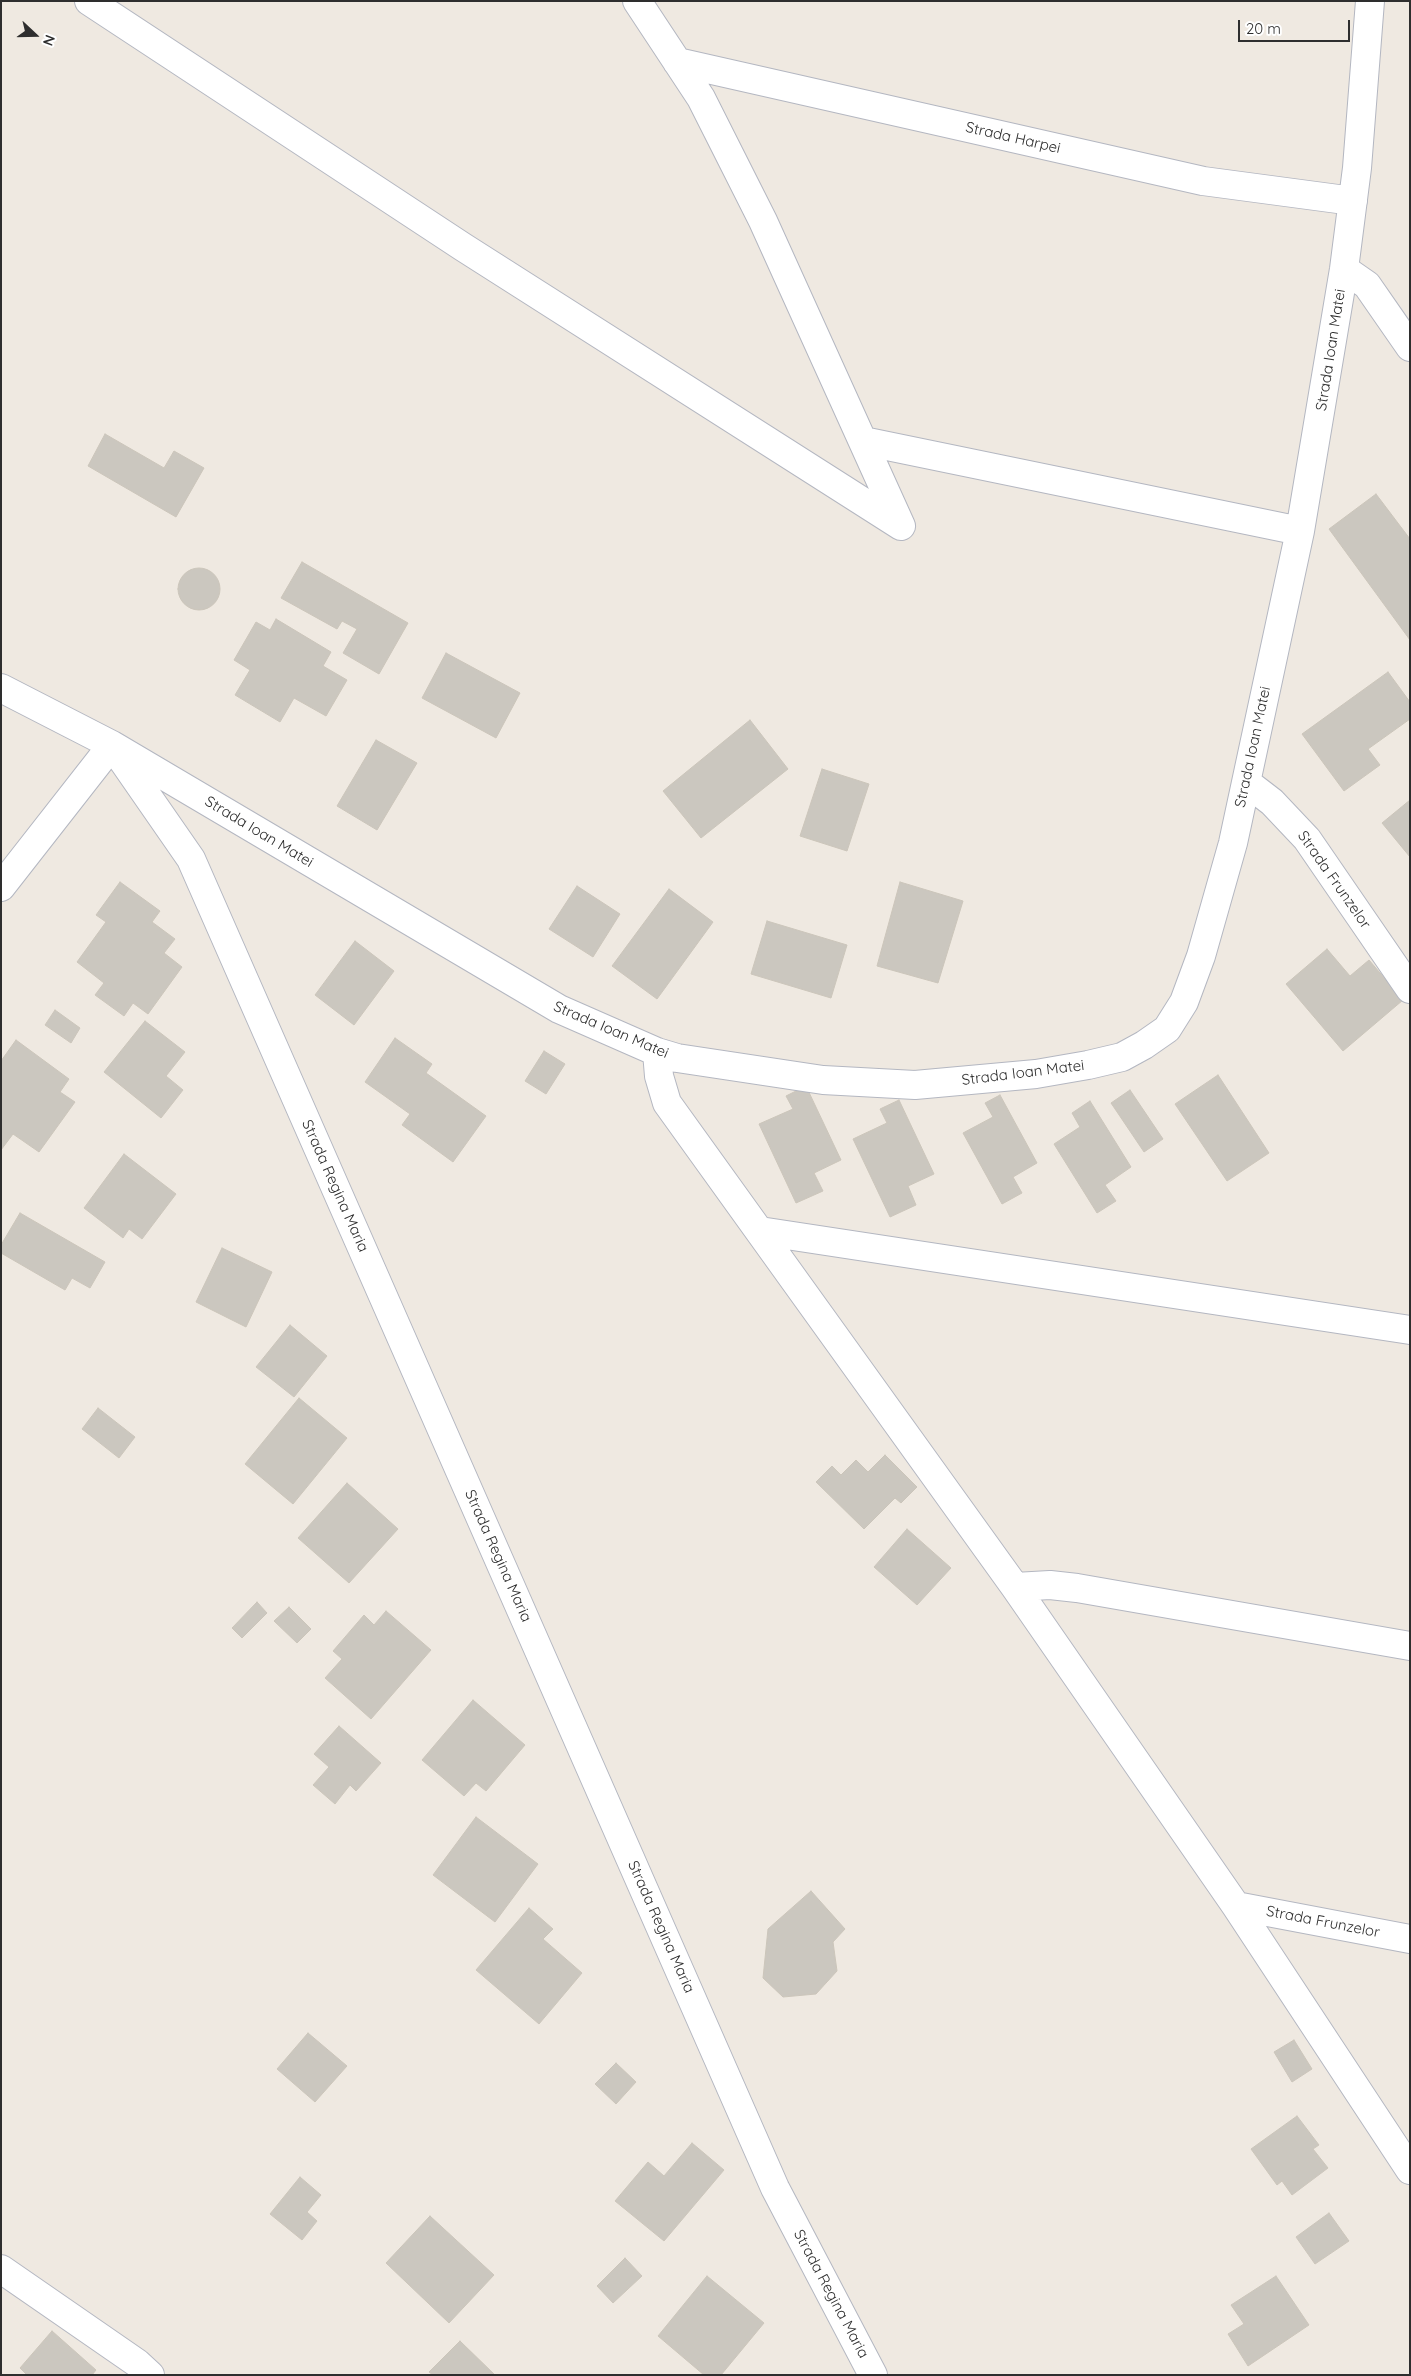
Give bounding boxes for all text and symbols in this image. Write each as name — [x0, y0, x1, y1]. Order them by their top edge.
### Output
north arrow — [10, 10, 60, 60]
scale bar — [1241, 10, 1354, 42]
text: 20 m — [1246, 19, 1281, 38]
text: N — [39, 32, 59, 48]
street label: Strada Harpei — [964, 118, 1062, 158]
street label: Strada Ioan Matei — [1312, 288, 1350, 412]
street label: Strada Ioan Matei — [1231, 685, 1275, 809]
street label: Strada Ioan Matei — [202, 793, 316, 871]
street label: Strada Frunzelor — [1294, 828, 1374, 932]
street label: Strada Ioan Matei — [551, 998, 671, 1062]
street label: Strada Ioan Matei — [961, 1057, 1085, 1089]
street label: Strada Regina Maria — [298, 1117, 372, 1255]
street label: Strada Regina Maria — [461, 1487, 535, 1625]
street label: Strada Regina Maria — [624, 1858, 698, 1996]
street label: Strada Frunzelor — [1265, 1902, 1381, 1942]
street label: Strada Regina Maria — [790, 2227, 872, 2361]

